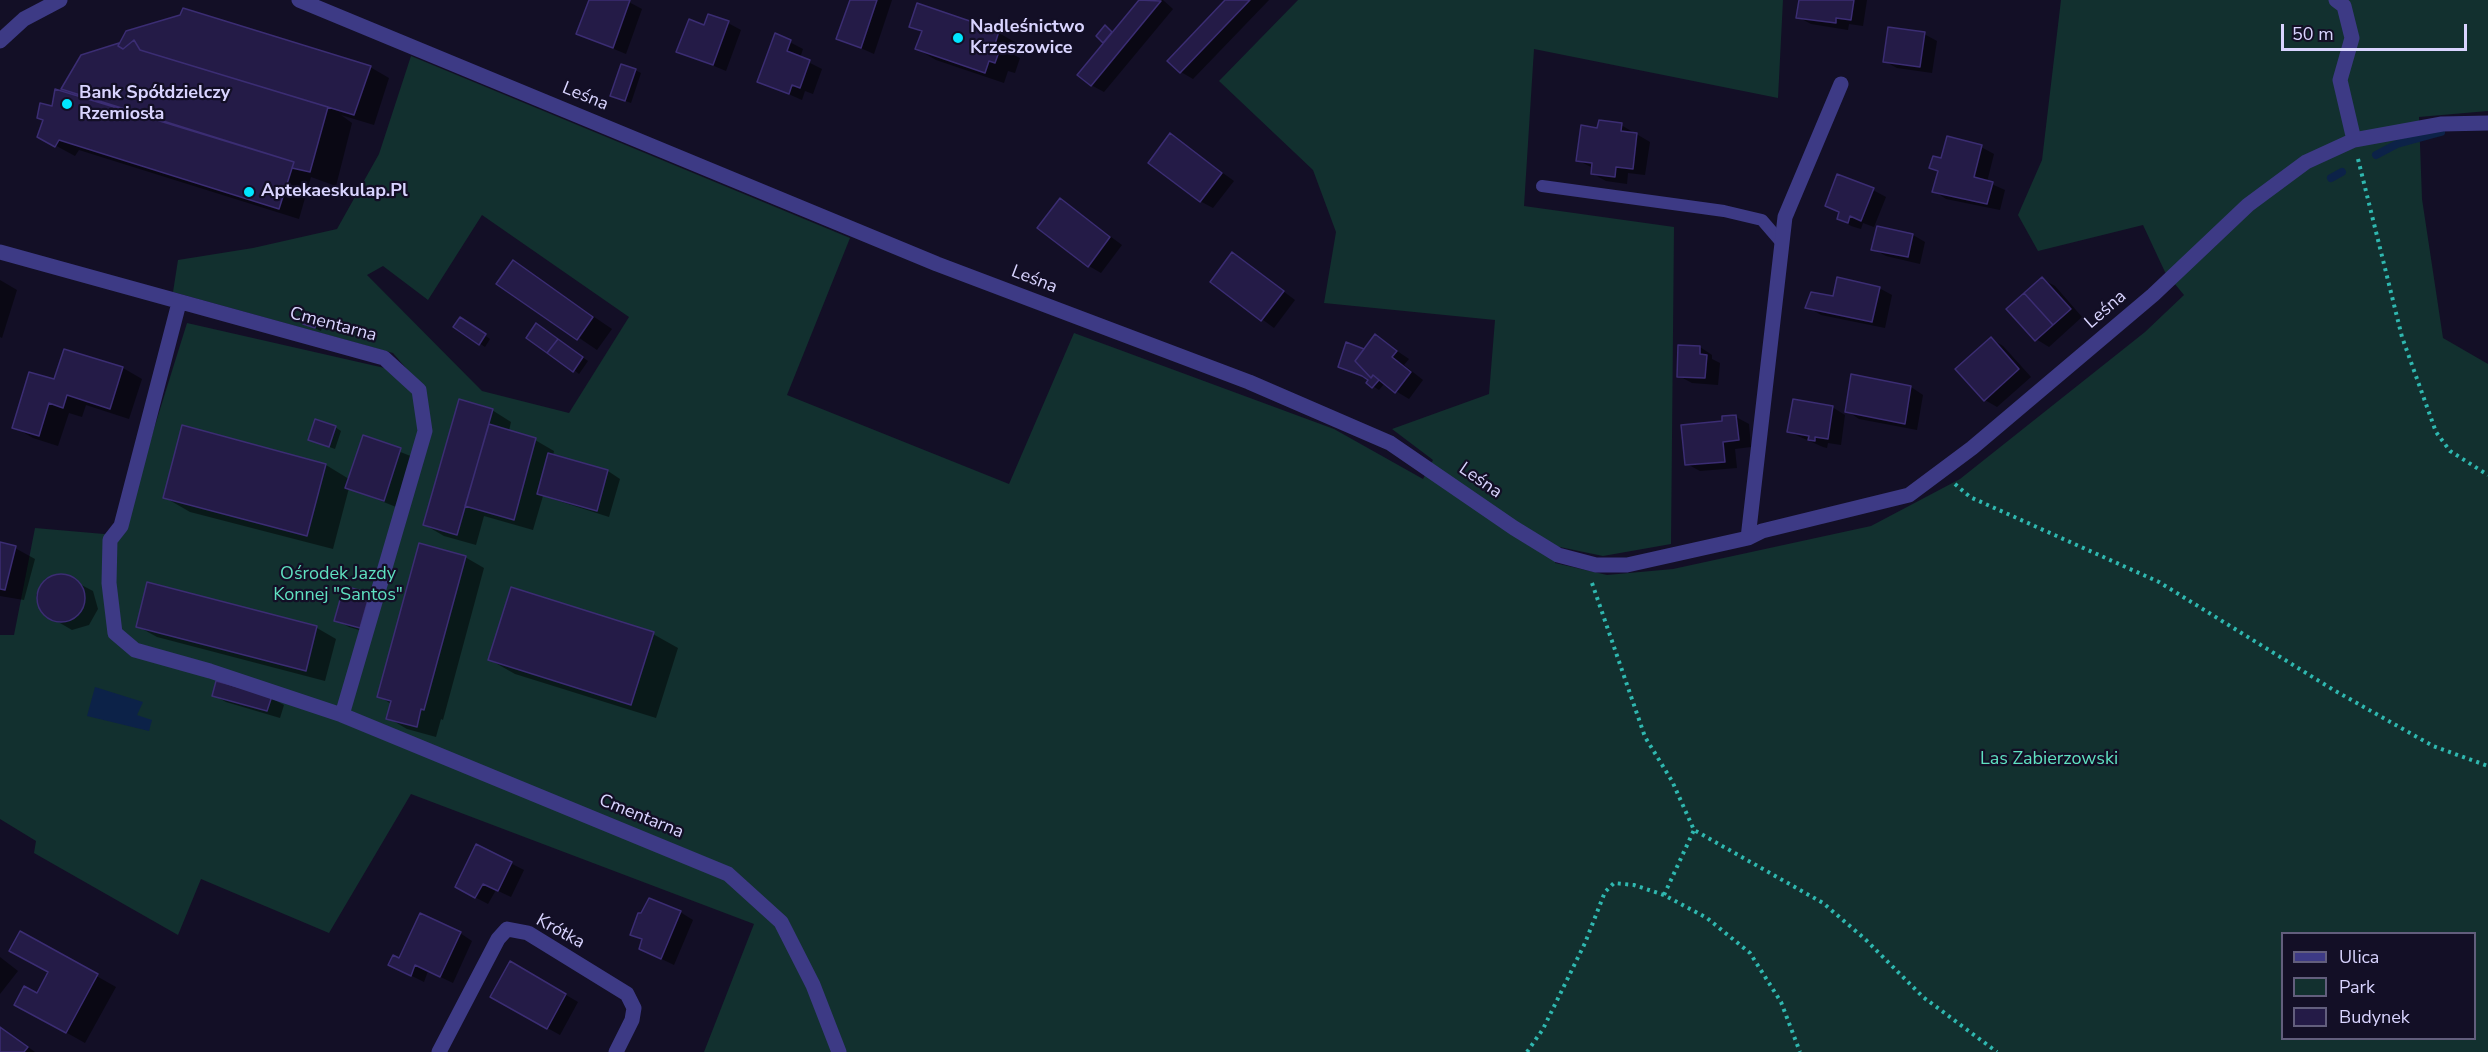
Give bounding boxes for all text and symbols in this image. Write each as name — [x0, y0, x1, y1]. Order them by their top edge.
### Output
scale bar — [2284, 12, 2470, 50]
place label: Nadleśnictwo Krzeszowice — [970, 17, 1085, 60]
text: 50 m — [2292, 22, 2334, 46]
marker: Nadleśnictwo Krzeszowice — [951, 31, 965, 45]
street label: Leśna — [559, 78, 611, 116]
place label: Bank Spółdzielczy Rzemiosła — [79, 83, 230, 125]
marker: Bank Spółdzielczy Rzemiosła — [60, 97, 74, 111]
place label: Aptekaeskulap.Pl — [261, 181, 408, 203]
marker: Aptekaeskulap.Pl — [242, 185, 256, 199]
street label: Leśna — [1008, 261, 1060, 299]
street label: Leśna — [2081, 286, 2131, 334]
street label: Cmentarna — [287, 303, 379, 347]
street label: Leśna — [1454, 458, 1506, 504]
park label: Ośrodek Jazdy Konnej "Santos" — [273, 564, 403, 606]
park label: Las Zabierzowski — [1980, 749, 2118, 771]
street label: Cmentarna — [596, 790, 686, 844]
street label: Krótka — [532, 910, 588, 954]
legend — [2281, 932, 2476, 1040]
text: Ulica — [2339, 945, 2379, 969]
text: Park — [2339, 975, 2375, 999]
text: Budynek — [2339, 1005, 2410, 1029]

